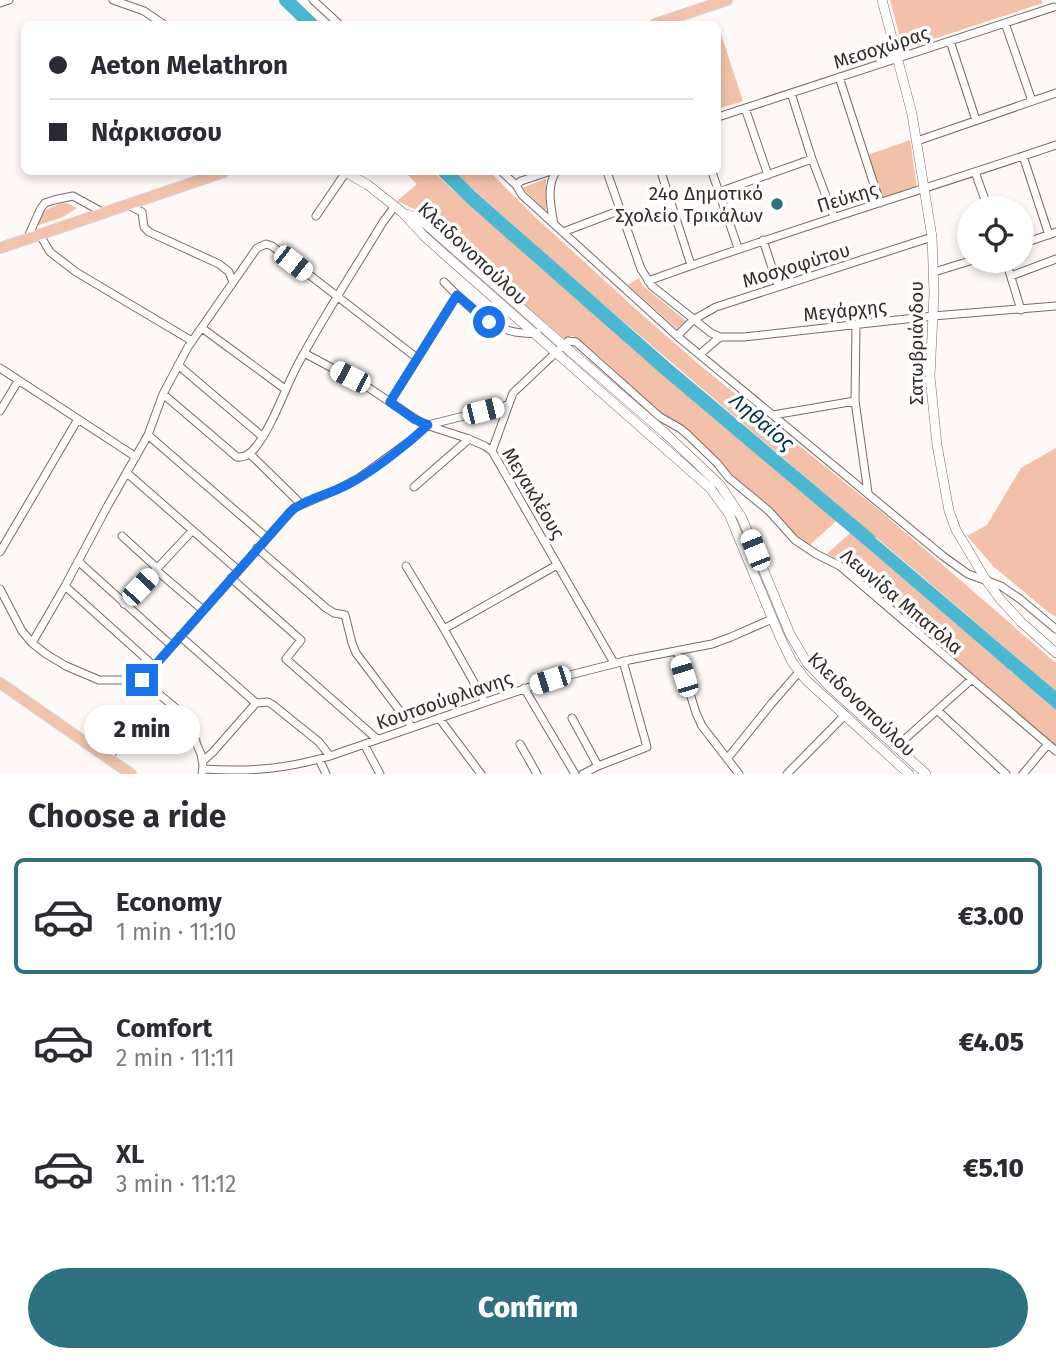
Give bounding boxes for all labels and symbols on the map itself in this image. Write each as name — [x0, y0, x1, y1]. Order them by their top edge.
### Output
street label: Μεσοχώρας — [830, 21, 932, 74]
street label: Πεύκης — [814, 177, 880, 218]
place label: 24ο Δημοτικό Σχολείο Τρικάλων — [615, 182, 763, 227]
marker: 24ο Δημοτικό Σχολείο Τρικάλων — [769, 196, 785, 212]
street label: Κλειδονοπούλου — [413, 197, 532, 310]
street label: Μοσχοφύτου — [740, 238, 853, 293]
car — [270, 242, 317, 284]
street label: Σατωβριάνδου — [905, 281, 928, 405]
street label: Μεγάρχης — [802, 295, 888, 326]
route start — [473, 306, 505, 338]
car — [327, 358, 374, 396]
water label: Ληθαίος — [724, 387, 800, 457]
car — [461, 396, 506, 426]
street label: Μεγακλέους — [497, 443, 570, 543]
car — [738, 527, 773, 573]
street label: Λεωνίδα Μπατόλα — [836, 544, 967, 659]
car — [118, 564, 163, 610]
street label: Κλειδονοπούλου — [803, 647, 920, 761]
car — [668, 653, 701, 699]
route end — [126, 664, 158, 696]
car — [527, 664, 574, 696]
street label: Κουτσούφλιανης — [373, 666, 515, 735]
callout: 2 min — [84, 704, 200, 754]

